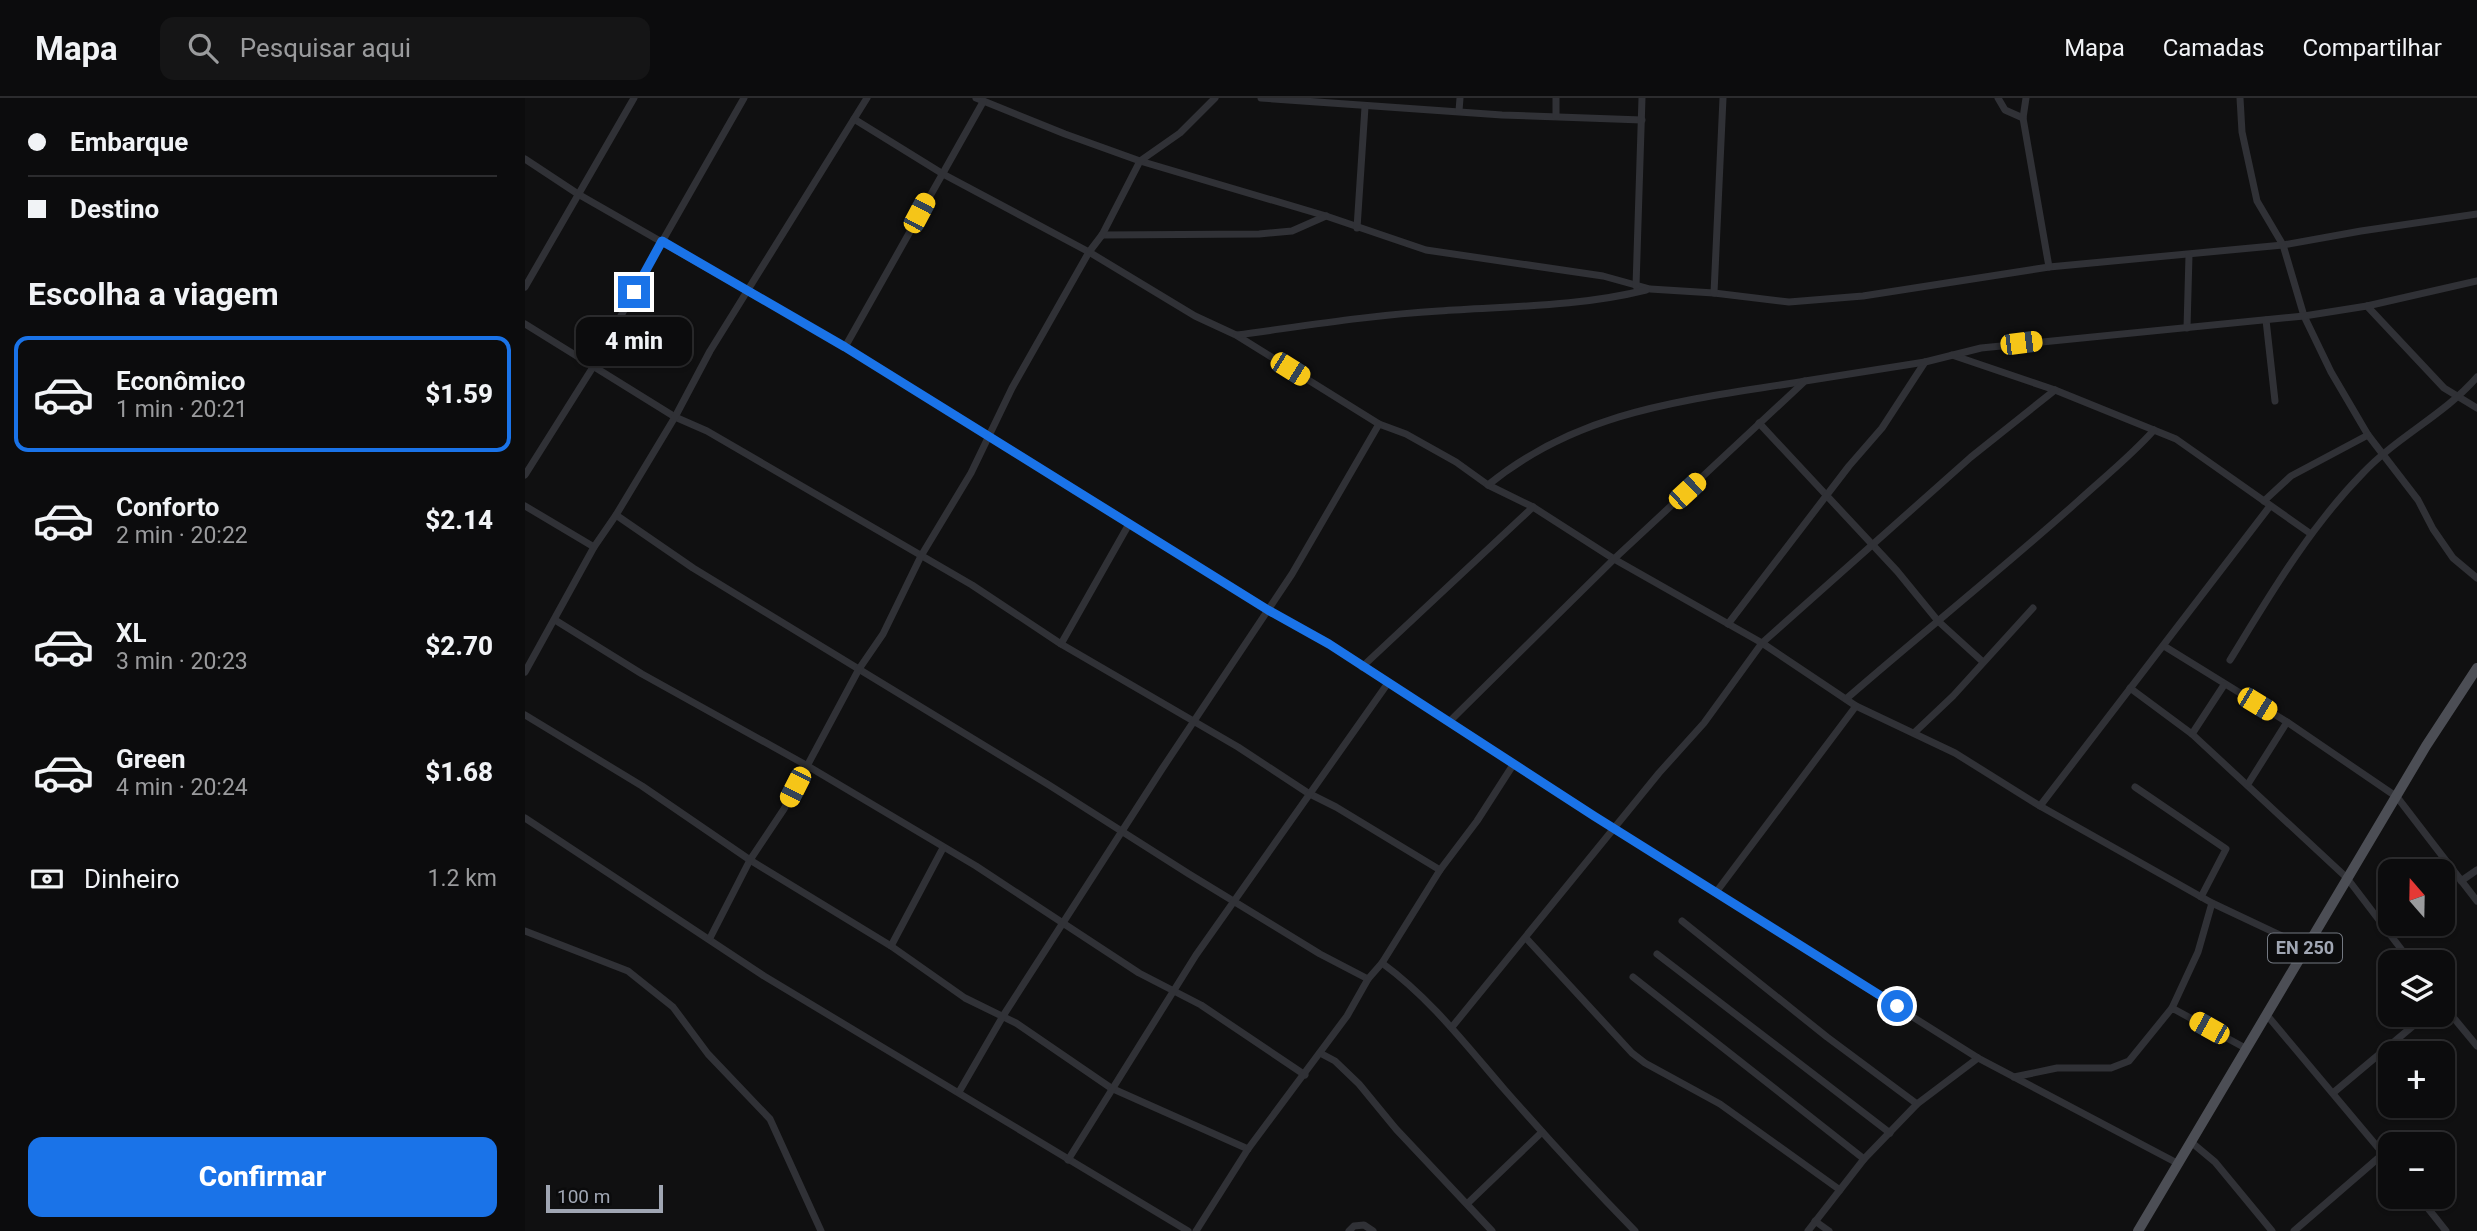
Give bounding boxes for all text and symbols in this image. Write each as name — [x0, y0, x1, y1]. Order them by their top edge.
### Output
search box — [160, 17, 650, 80]
text: Mapa — [35, 29, 118, 68]
icon: search — [184, 29, 222, 67]
text: Pesquisar aqui — [240, 33, 411, 63]
text: Mapa — [2064, 34, 2125, 62]
text: Camadas — [2163, 34, 2264, 62]
text: Compartilhar — [2302, 34, 2442, 62]
text: Embarque — [70, 127, 188, 157]
car — [900, 190, 939, 236]
text: Destino — [70, 194, 159, 224]
text: Escolha a viagem — [28, 275, 279, 313]
route end — [618, 276, 650, 308]
callout: 4 min — [576, 316, 692, 366]
text: 4 min — [605, 328, 663, 355]
car — [1999, 330, 2044, 356]
car — [1267, 349, 1314, 389]
icon: car — [32, 363, 95, 426]
text: Econômico — [116, 366, 245, 396]
text: $1.59 — [425, 379, 493, 409]
text: 1 min · 20:21 — [116, 396, 248, 423]
car — [1665, 469, 1710, 513]
icon: car — [32, 489, 95, 552]
text: Conforto — [116, 492, 220, 522]
text: $2.14 — [425, 505, 493, 535]
text: 2 min · 20:22 — [116, 522, 248, 549]
icon: car — [32, 615, 95, 678]
text: XL — [116, 618, 147, 648]
text: $2.70 — [425, 631, 493, 661]
text: 3 min · 20:23 — [116, 648, 248, 675]
car — [2234, 684, 2281, 724]
icon: car — [32, 741, 95, 804]
text: Green — [116, 744, 186, 774]
text: $1.68 — [425, 757, 493, 787]
car — [777, 764, 814, 810]
text: 4 min · 20:24 — [116, 774, 248, 801]
north arrow — [2378, 859, 2455, 936]
map controls — [2378, 859, 2455, 1209]
icon: cash — [28, 860, 66, 898]
text: Dinheiro — [84, 864, 180, 894]
text: 1.2 km — [428, 865, 497, 892]
road number: EN 250 — [2268, 934, 2342, 962]
button: layers — [2378, 950, 2455, 1027]
route start — [1881, 990, 1913, 1022]
car — [2186, 1009, 2233, 1047]
button: + — [2378, 1041, 2455, 1118]
button: − — [2378, 1132, 2455, 1209]
button: Confirmar — [28, 1137, 497, 1217]
scale bar — [546, 1182, 663, 1214]
text: 100 m — [557, 1185, 610, 1208]

